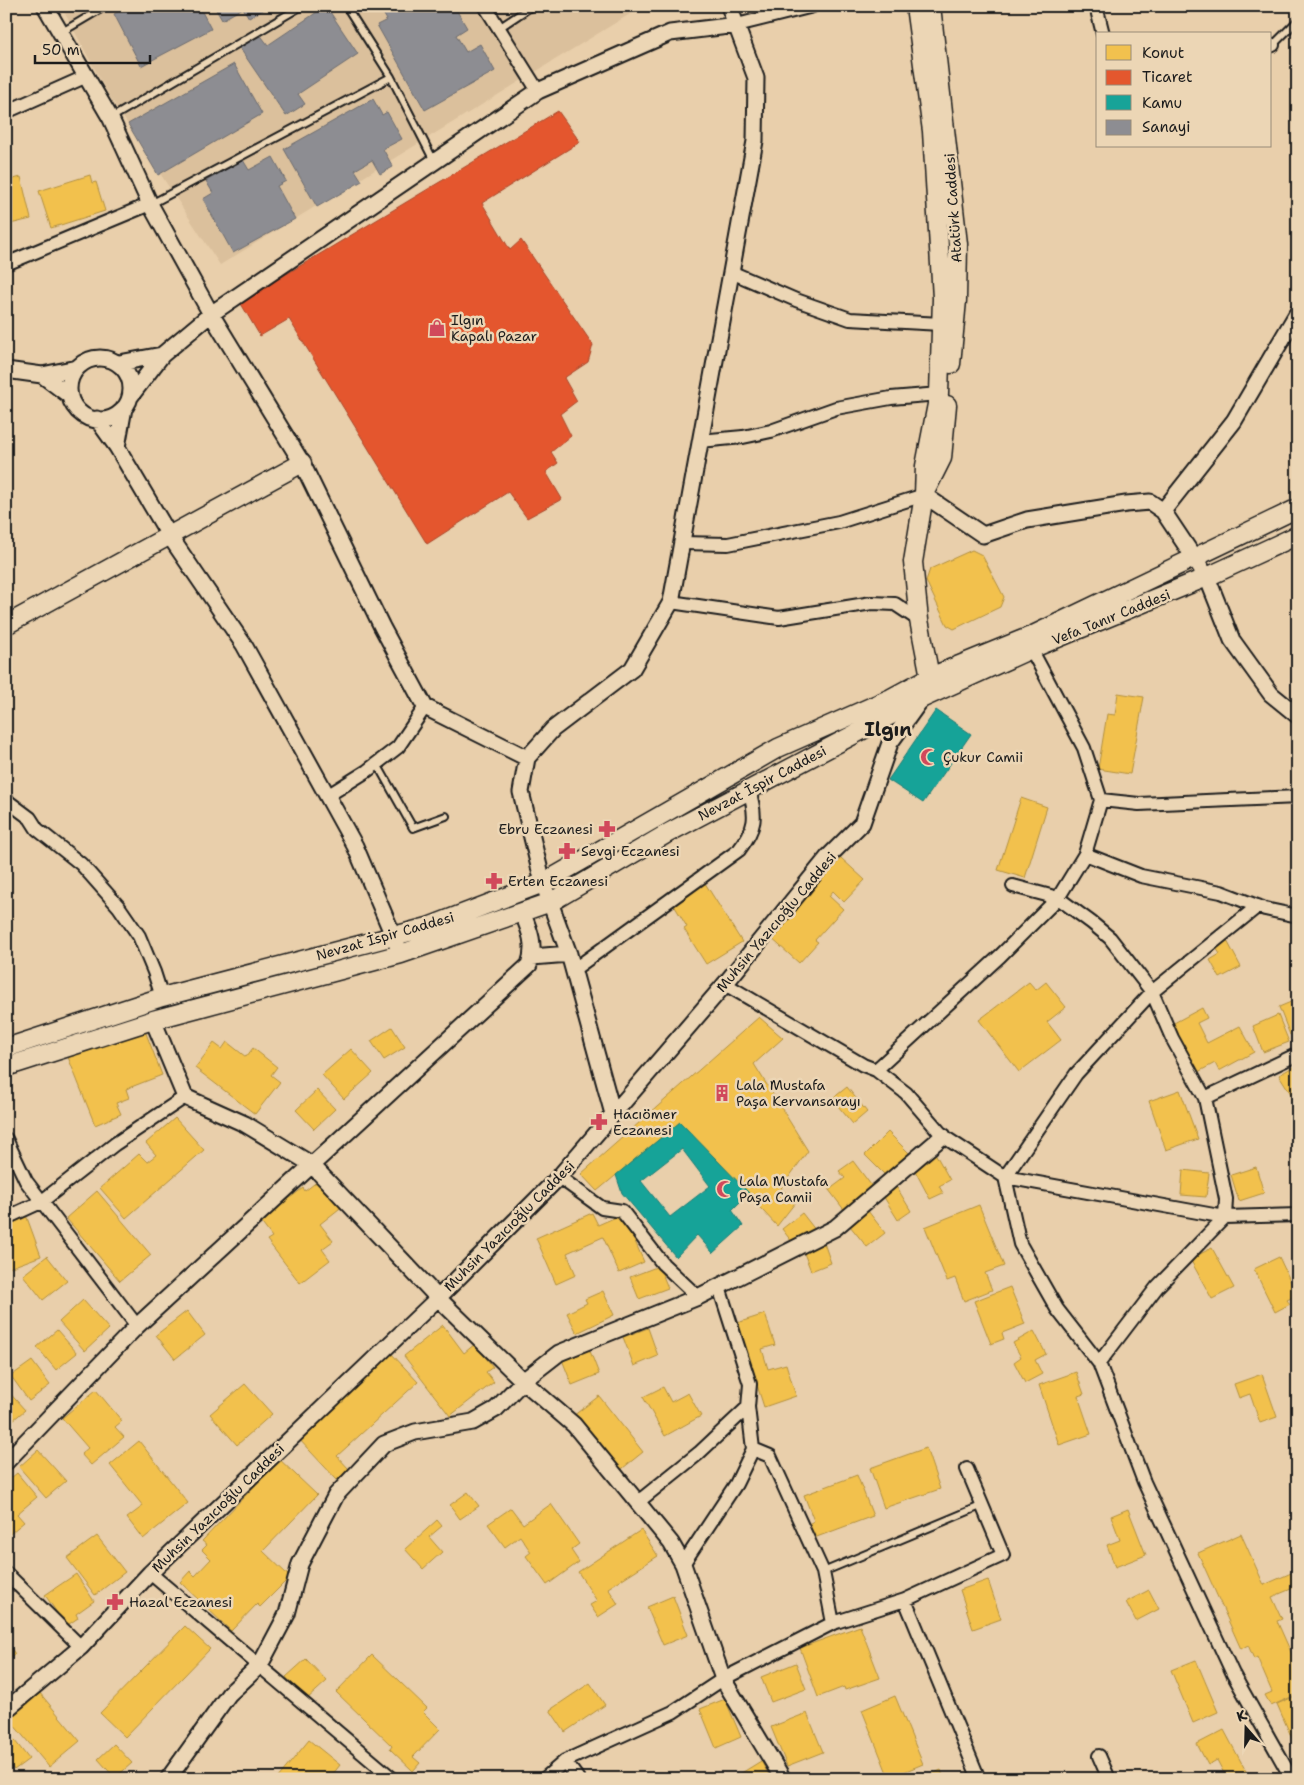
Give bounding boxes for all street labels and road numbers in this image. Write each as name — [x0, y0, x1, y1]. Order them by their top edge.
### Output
street label: Atatürk Caddesi — [940, 152, 966, 264]
street label: Vefa Tanır Caddesi — [1049, 585, 1173, 649]
street label: Nevzat İspir Caddesi — [695, 742, 829, 824]
street label: Muhsin Yazıcıoğlu Caddesi — [712, 848, 840, 996]
street label: Nevzat İspir Caddesi — [314, 908, 456, 964]
street label: Muhsin Yazıcıoğlu Caddesi — [440, 1157, 578, 1295]
street label: Muhsin Yazıcıoğlu Caddesi — [148, 1440, 288, 1576]

